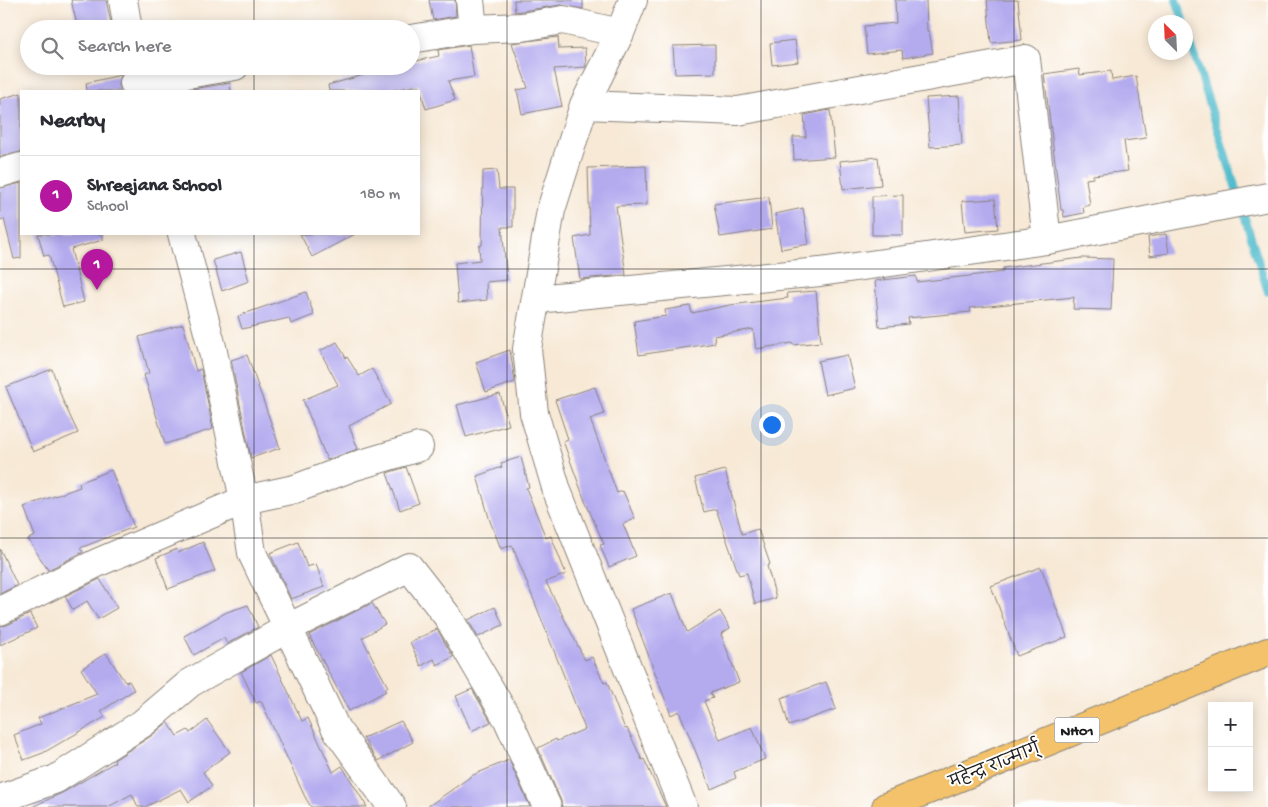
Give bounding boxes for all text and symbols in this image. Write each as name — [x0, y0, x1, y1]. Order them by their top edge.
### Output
north arrow — [1148, 15, 1193, 60]
search box — [20, 20, 420, 75]
icon: search — [38, 34, 66, 62]
text: Search here — [78, 36, 172, 59]
text: Nearby — [40, 110, 105, 135]
text: Shreejana School — [87, 175, 222, 198]
text: 1 — [53, 186, 59, 205]
text: 180 m — [361, 186, 400, 205]
text: School — [87, 198, 129, 217]
pin: 1 — [81, 249, 113, 290]
your location — [759, 412, 785, 438]
map controls — [1208, 702, 1253, 792]
button: + — [1208, 702, 1253, 747]
road number: NH01 — [1054, 718, 1100, 742]
street label: महेन्द्र राज्मार्ग् — [944, 733, 1045, 794]
button: − — [1208, 747, 1253, 792]

